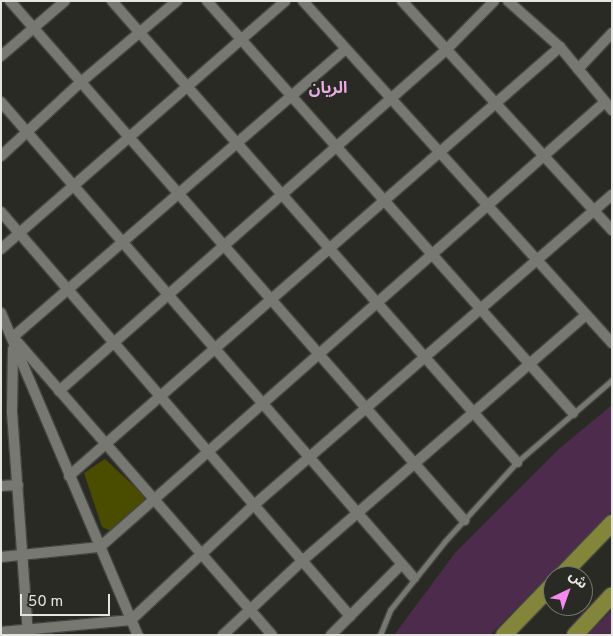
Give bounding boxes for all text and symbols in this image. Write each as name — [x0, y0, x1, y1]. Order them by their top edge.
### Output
district label: الريان — [309, 79, 347, 99]
north arrow — [543, 566, 593, 616]
text: ش — [565, 567, 591, 593]
scale bar — [22, 584, 112, 616]
text: 50 m — [28, 593, 63, 612]

